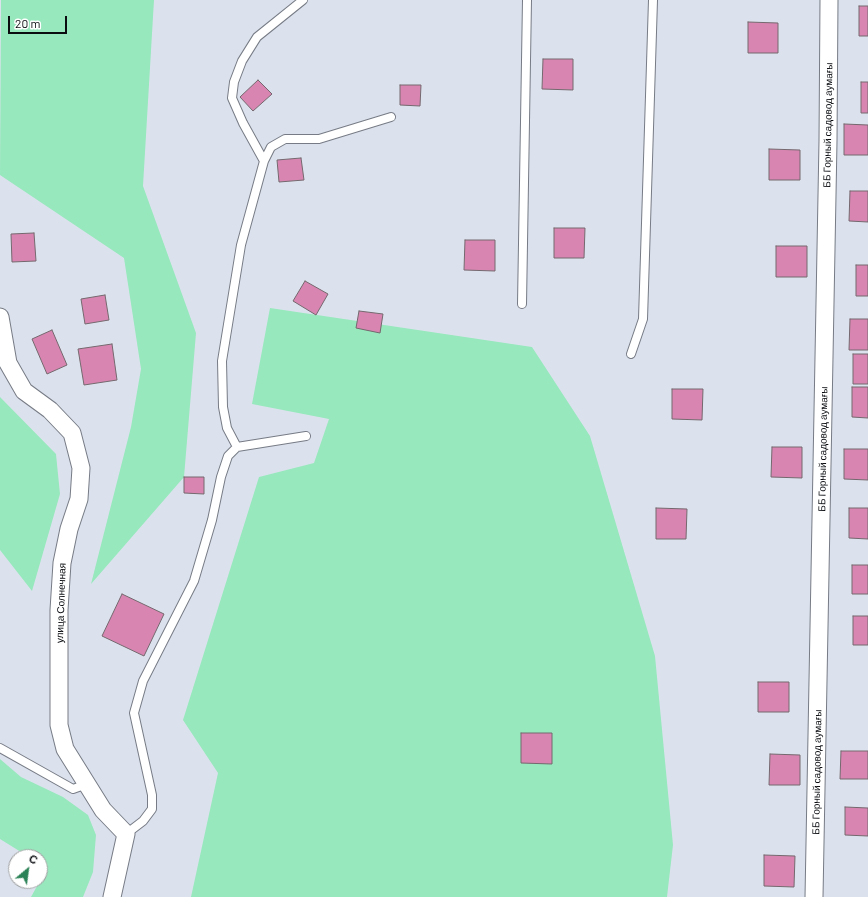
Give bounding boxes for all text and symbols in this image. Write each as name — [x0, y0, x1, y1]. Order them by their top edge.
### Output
scale bar — [10, 8, 69, 34]
text: 20 m — [15, 16, 41, 30]
street label: ББ Горный садовод аумағы — [821, 62, 835, 188]
street label: ББ Горный садовод аумағы — [816, 386, 830, 512]
street label: улица Солнечная — [54, 563, 68, 643]
street label: ББ Горный садовод аумағы — [810, 709, 824, 835]
north arrow — [8, 849, 48, 889]
text: С — [27, 851, 40, 867]

